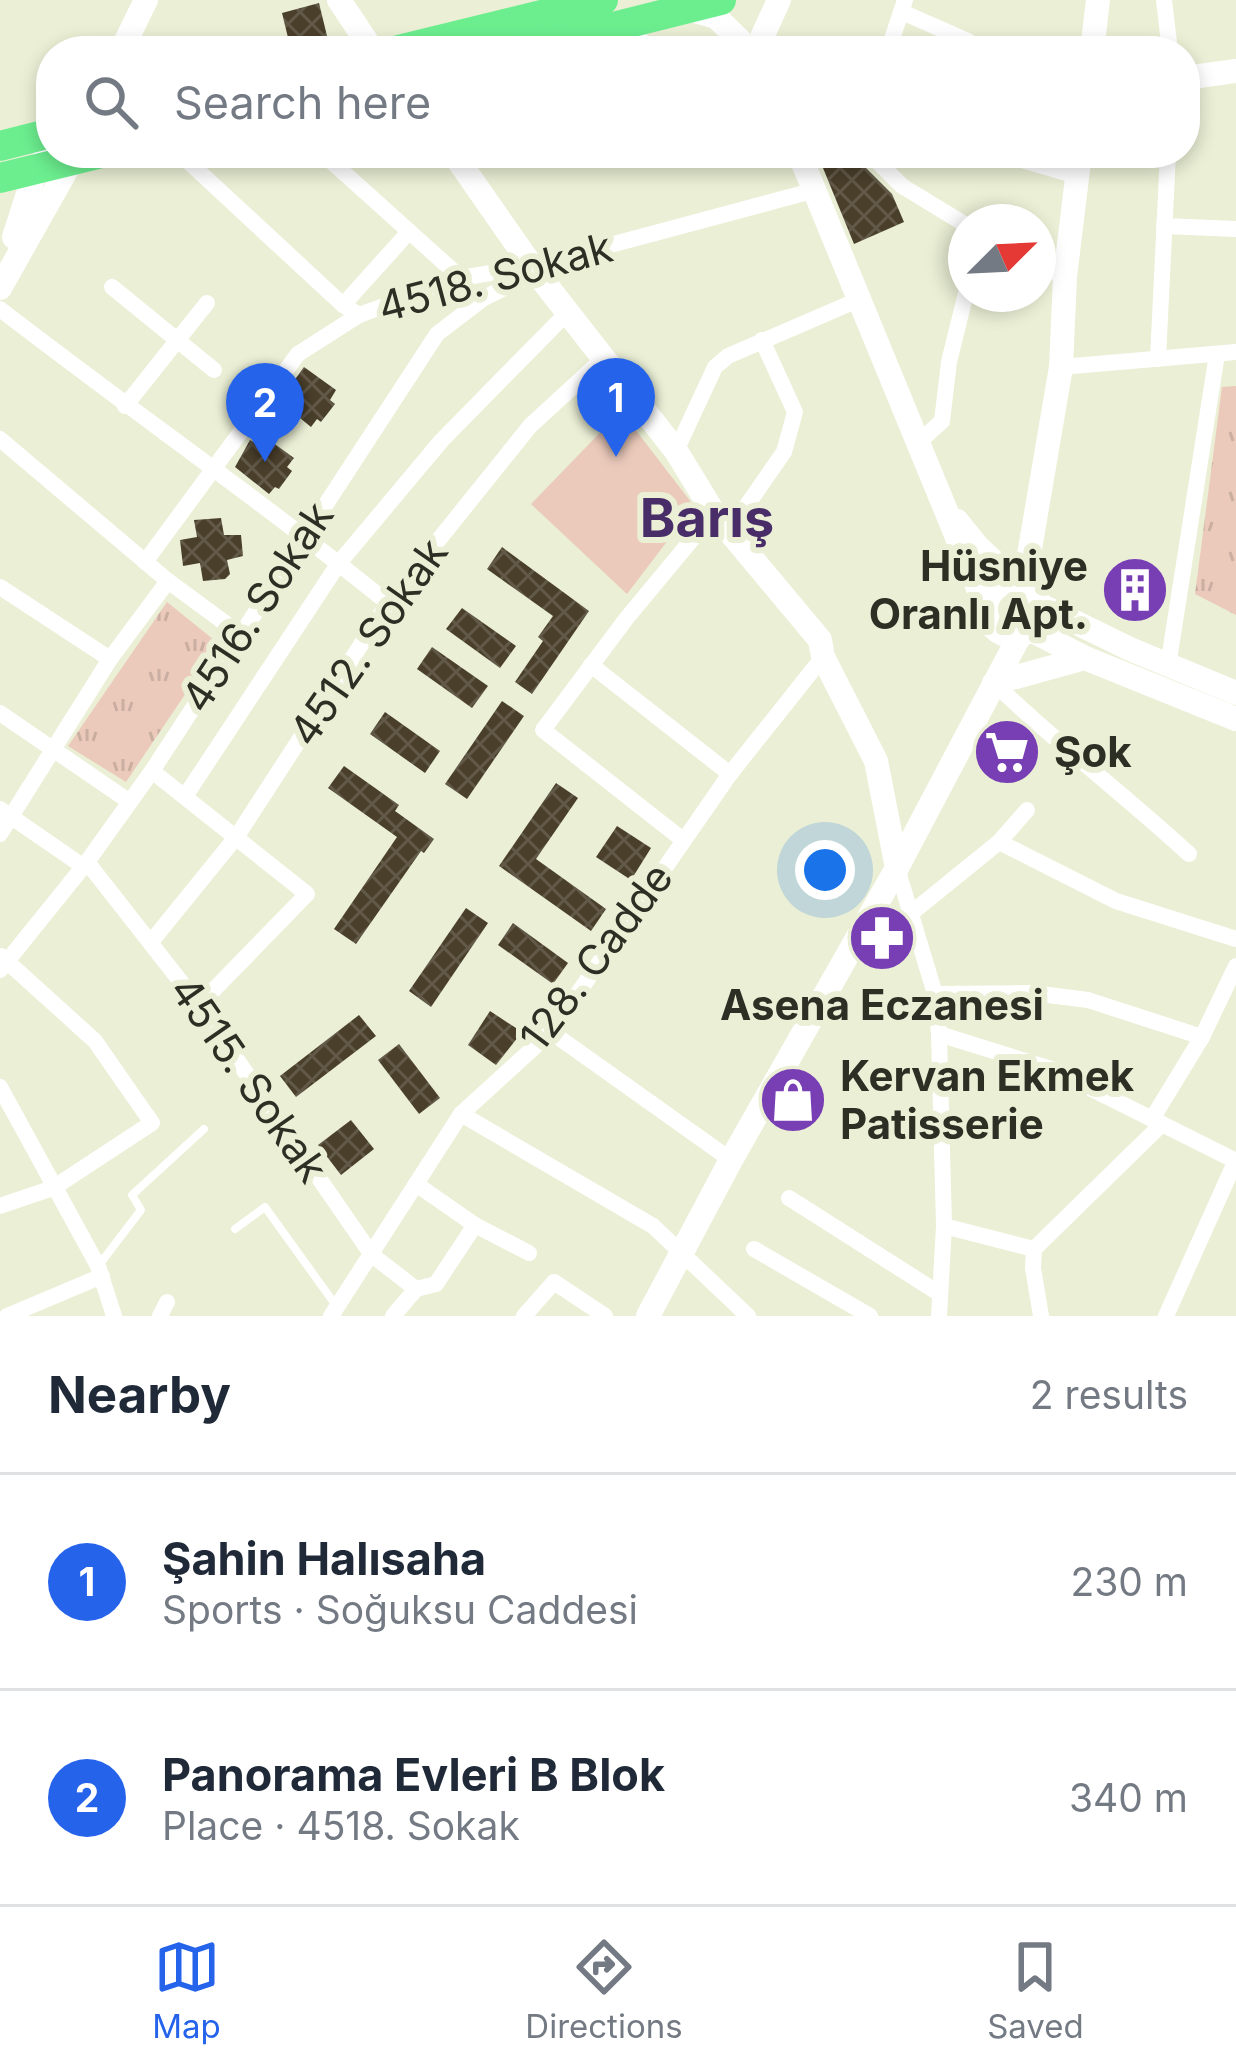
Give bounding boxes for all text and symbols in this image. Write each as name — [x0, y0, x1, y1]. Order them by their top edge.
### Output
search box — [36, 36, 1200, 168]
icon: search — [78, 69, 144, 135]
text: Search here — [174, 75, 431, 130]
north arrow — [948, 204, 1056, 312]
street label: 4518. Sokak — [372, 221, 618, 332]
pin: 1 — [577, 358, 655, 457]
pin: 2 — [226, 363, 304, 462]
district label: Barış — [640, 485, 774, 550]
street label: 4516. Sokak — [170, 492, 343, 721]
street label: 4512. Sokak — [278, 528, 458, 755]
place label: Hüsniye Oranlı Apt. — [869, 540, 1088, 639]
building icon: Hüsniye Oranlı Apt. — [1100, 555, 1170, 625]
supermarket icon: Şok — [972, 717, 1042, 787]
place label: Şok — [1054, 726, 1132, 777]
your location — [795, 840, 855, 900]
street label: 128. Cadde — [508, 853, 683, 1061]
pharmacy icon: Asena Eczanesi — [847, 903, 917, 973]
street label: 4515. Sokak — [160, 966, 339, 1192]
place label: Asena Eczanesi — [720, 979, 1044, 1030]
place label: Kervan Ekmek Patisserie — [840, 1050, 1135, 1149]
shop icon: Kervan Ekmek Patisserie — [758, 1065, 828, 1135]
text: Nearby — [48, 1364, 231, 1425]
text: 2 results — [1030, 1371, 1188, 1418]
text: Şahin Halısaha — [162, 1531, 486, 1586]
text: 1 — [79, 1558, 95, 1605]
text: 230 m — [1070, 1558, 1188, 1605]
text: Sports · Soğuksu Caddesi — [162, 1586, 638, 1633]
text: Panorama Evleri B Blok — [162, 1747, 665, 1802]
text: 2 — [75, 1774, 99, 1821]
text: 340 m — [1069, 1774, 1188, 1821]
text: Place · 4518. Sokak — [162, 1802, 520, 1849]
tab: Map — [152, 1934, 221, 2046]
tab: Directions — [525, 1934, 683, 2046]
tab: Saved — [987, 1934, 1084, 2046]

